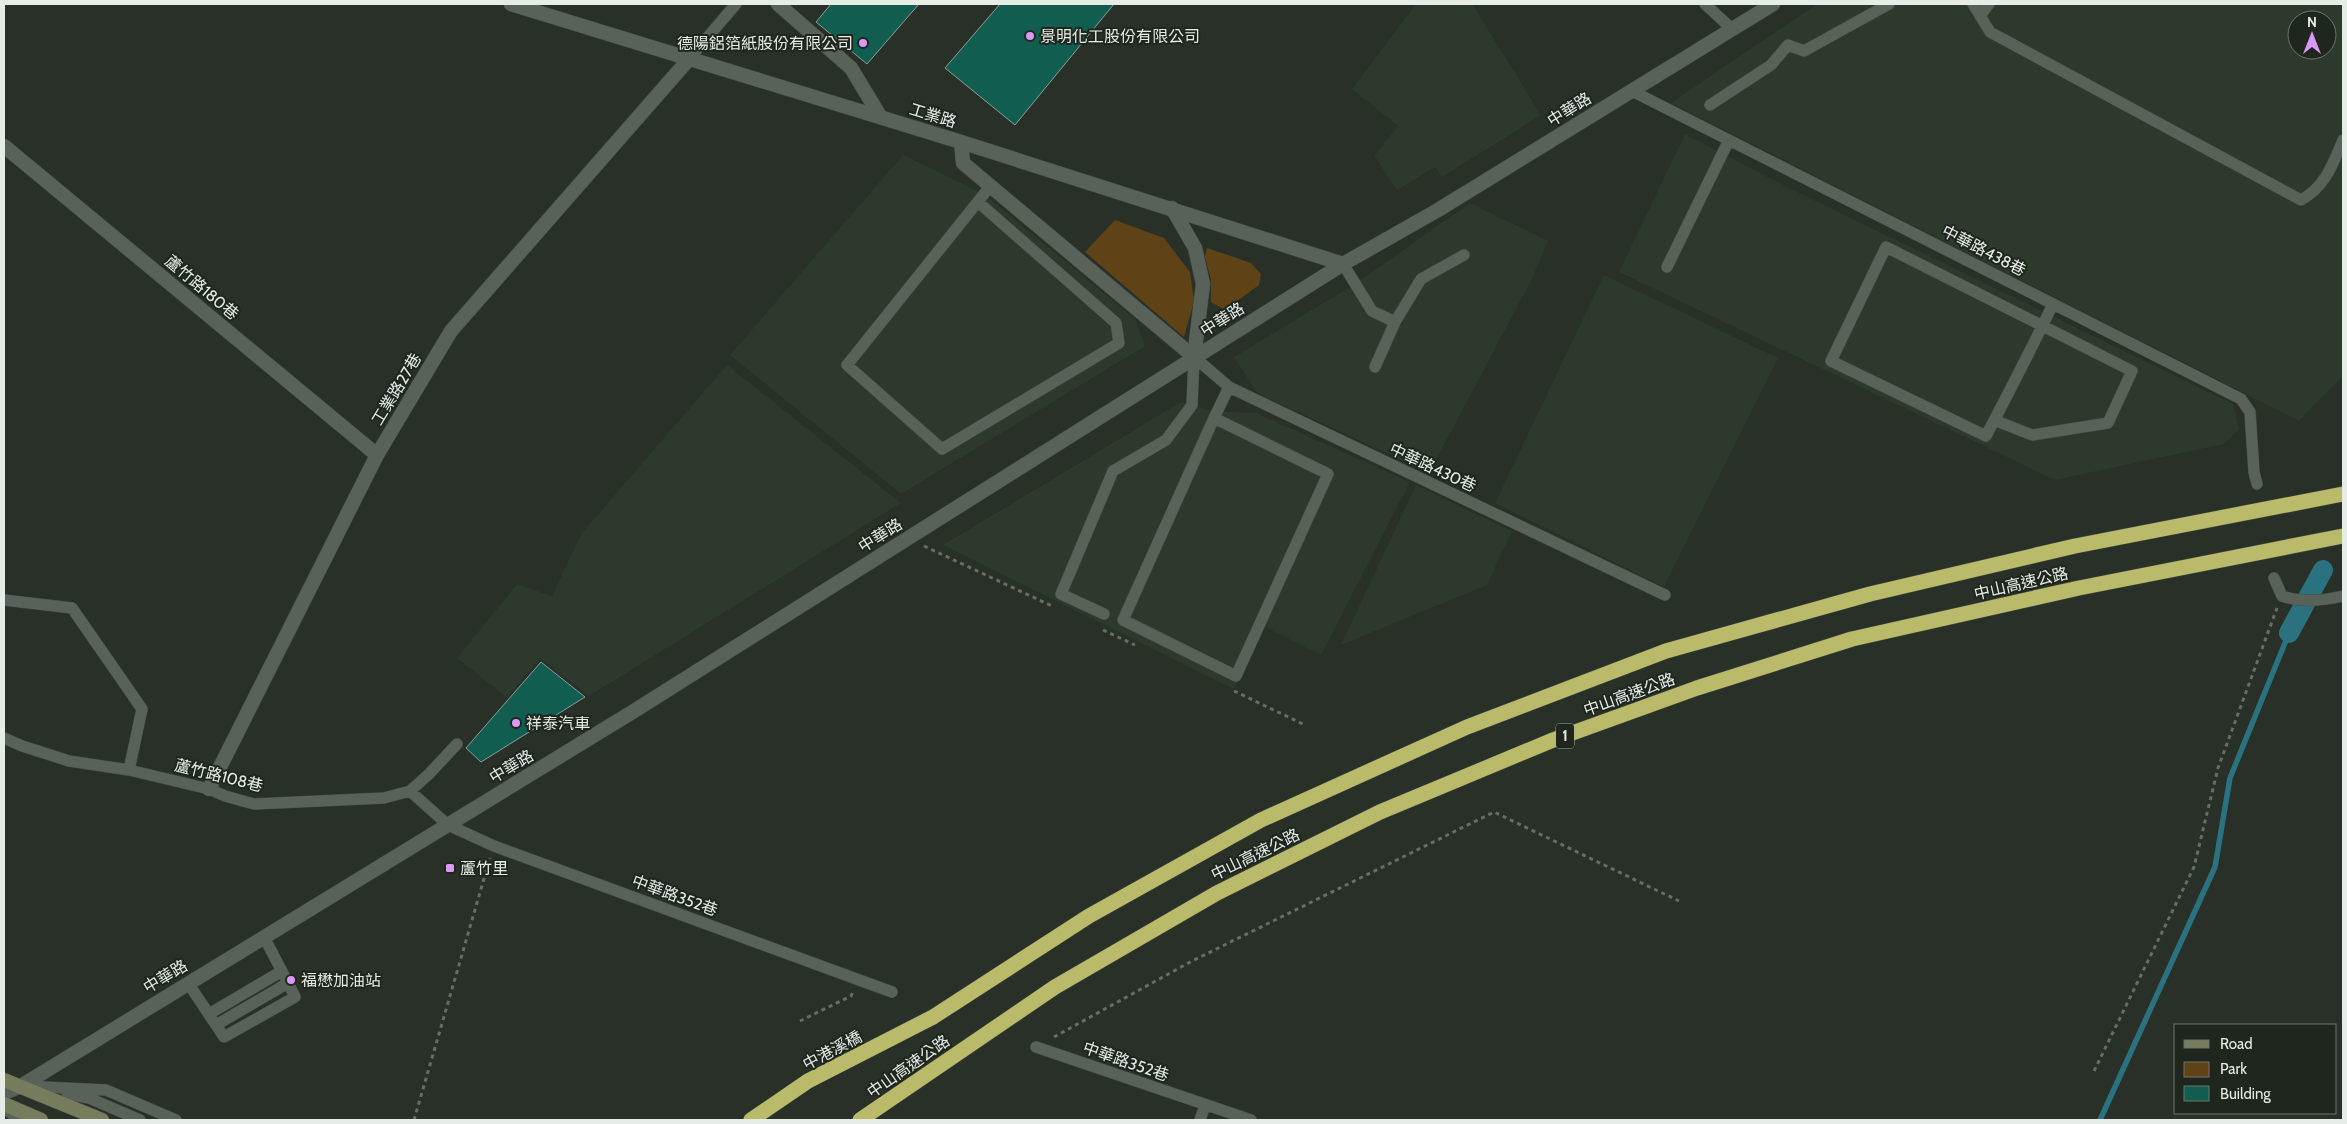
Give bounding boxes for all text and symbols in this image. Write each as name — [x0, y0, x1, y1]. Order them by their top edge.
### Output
north arrow — [2287, 10, 2337, 60]
text: N — [2307, 13, 2317, 31]
place label: 景明化工股份有限公司 — [1040, 27, 1200, 46]
marker: 景明化工股份有限公司 — [1024, 30, 1036, 42]
place label: 德陽鋁箔紙股份有限公司 — [677, 34, 853, 53]
marker: 德陽鋁箔紙股份有限公司 — [857, 37, 869, 49]
street label: 中華路 — [1544, 89, 1595, 130]
street label: 工業路 — [907, 99, 959, 132]
street label: 中華路438巷 — [1939, 221, 2029, 280]
street label: 蘆竹路180巷 — [161, 251, 242, 324]
street label: 中華路 — [1197, 299, 1248, 340]
street label: 工業路27巷 — [368, 350, 425, 429]
street label: 中華路430巷 — [1387, 439, 1479, 496]
street label: 中華路 — [855, 515, 906, 556]
street label: 中山高速公路 — [1972, 563, 2070, 604]
street label: 中山高速公路 — [1581, 669, 1678, 720]
place label: 祥泰汽車 — [526, 714, 590, 733]
marker: 祥泰汽車 — [510, 717, 522, 729]
road number: 1 — [1556, 724, 1574, 748]
street label: 中華路 — [486, 746, 537, 787]
street label: 蘆竹路108巷 — [173, 755, 265, 796]
street label: 中山高速公路 — [1208, 825, 1303, 884]
place label: 蘆竹里 — [460, 859, 508, 878]
marker: 蘆竹里 — [444, 862, 456, 874]
street label: 中華路352巷 — [629, 871, 720, 920]
street label: 中華路 — [140, 956, 191, 997]
place label: 福懋加油站 — [301, 971, 381, 990]
marker: 福懋加油站 — [285, 974, 297, 986]
legend — [2174, 1024, 2337, 1114]
street label: 中港溪橋 — [800, 1027, 865, 1074]
street label: 中山高速公路 — [864, 1031, 953, 1102]
text: Road — [2220, 1035, 2253, 1053]
street label: 中華路352巷 — [1080, 1038, 1171, 1085]
text: Park — [2220, 1060, 2247, 1078]
text: Building — [2220, 1085, 2271, 1103]

